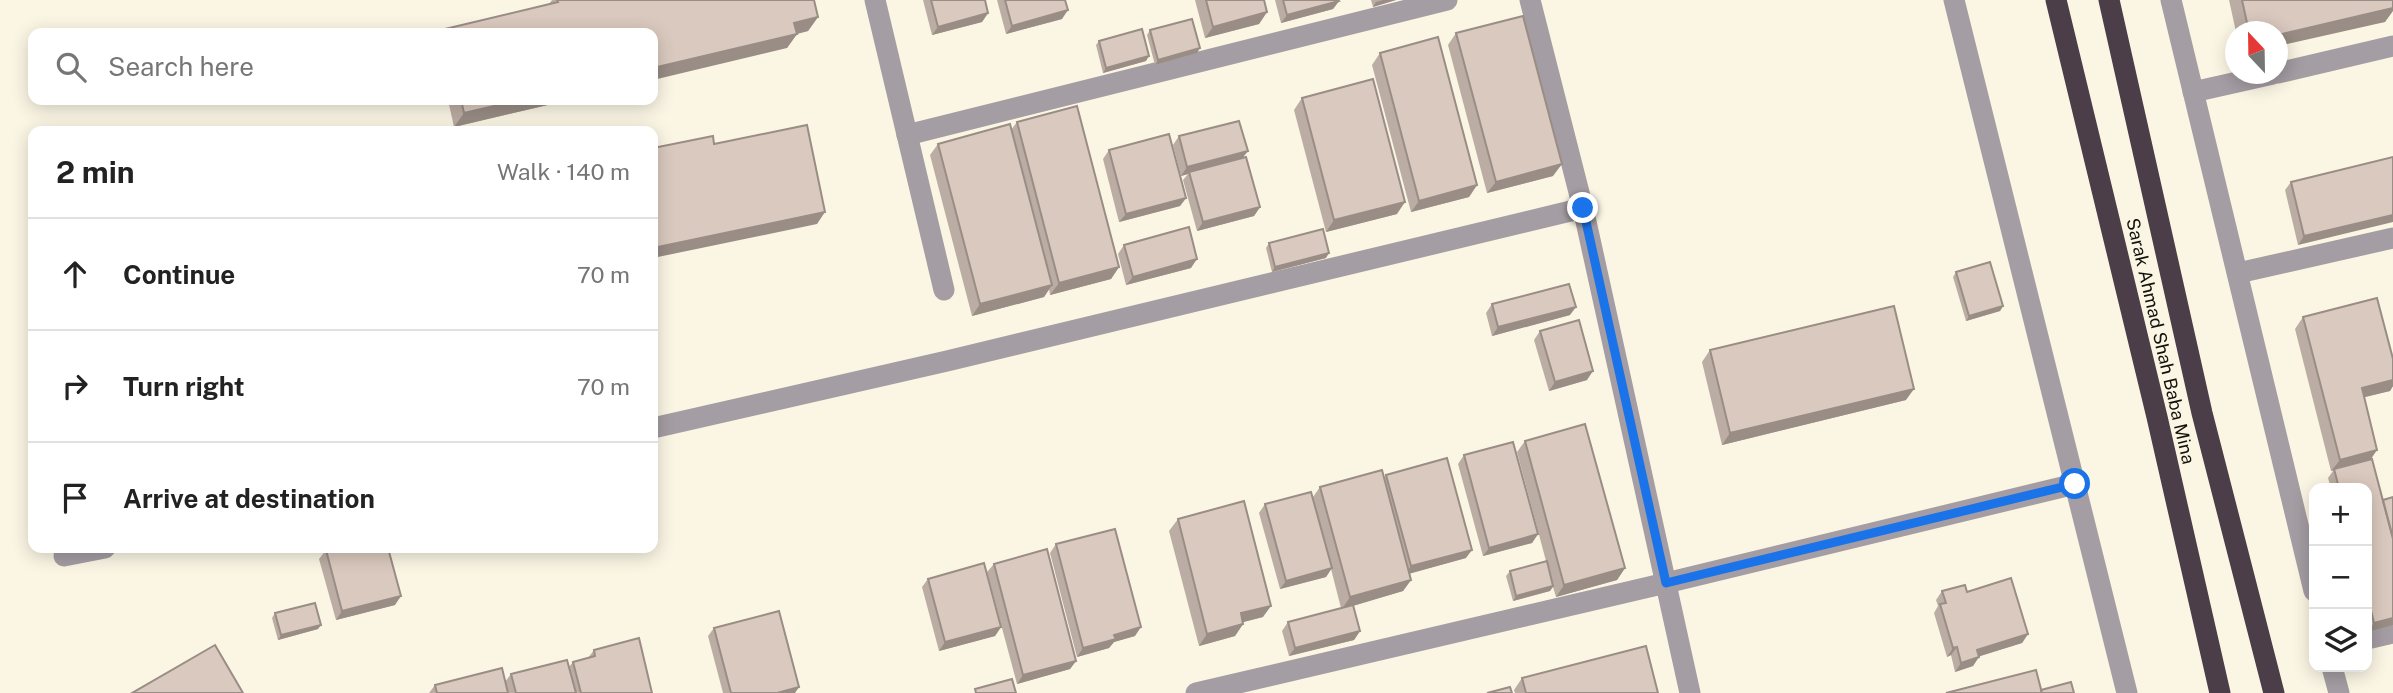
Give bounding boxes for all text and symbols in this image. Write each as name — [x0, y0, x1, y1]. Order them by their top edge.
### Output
north arrow — [2225, 21, 2288, 84]
search box — [28, 28, 658, 105]
icon: search — [52, 48, 90, 86]
text: Search here — [108, 51, 254, 82]
text: 2 min — [56, 154, 135, 190]
text: Walk · 140 m — [497, 158, 630, 185]
route end — [1567, 192, 1598, 223]
street label: Sarak Ahmad Shah Baba Mina — [2122, 216, 2200, 466]
icon: ahead — [56, 255, 94, 293]
text: Continue — [123, 259, 235, 290]
text: 70 m — [577, 261, 630, 288]
icon: right — [56, 367, 94, 405]
text: Turn right — [123, 371, 245, 402]
text: 70 m — [577, 373, 630, 400]
route start — [2059, 468, 2090, 499]
icon: arrive — [56, 479, 94, 517]
text: Arrive at destination — [123, 483, 375, 514]
map controls — [2309, 483, 2372, 672]
button: + — [2309, 483, 2372, 546]
button: − — [2309, 546, 2372, 609]
button: layers — [2309, 609, 2372, 672]

